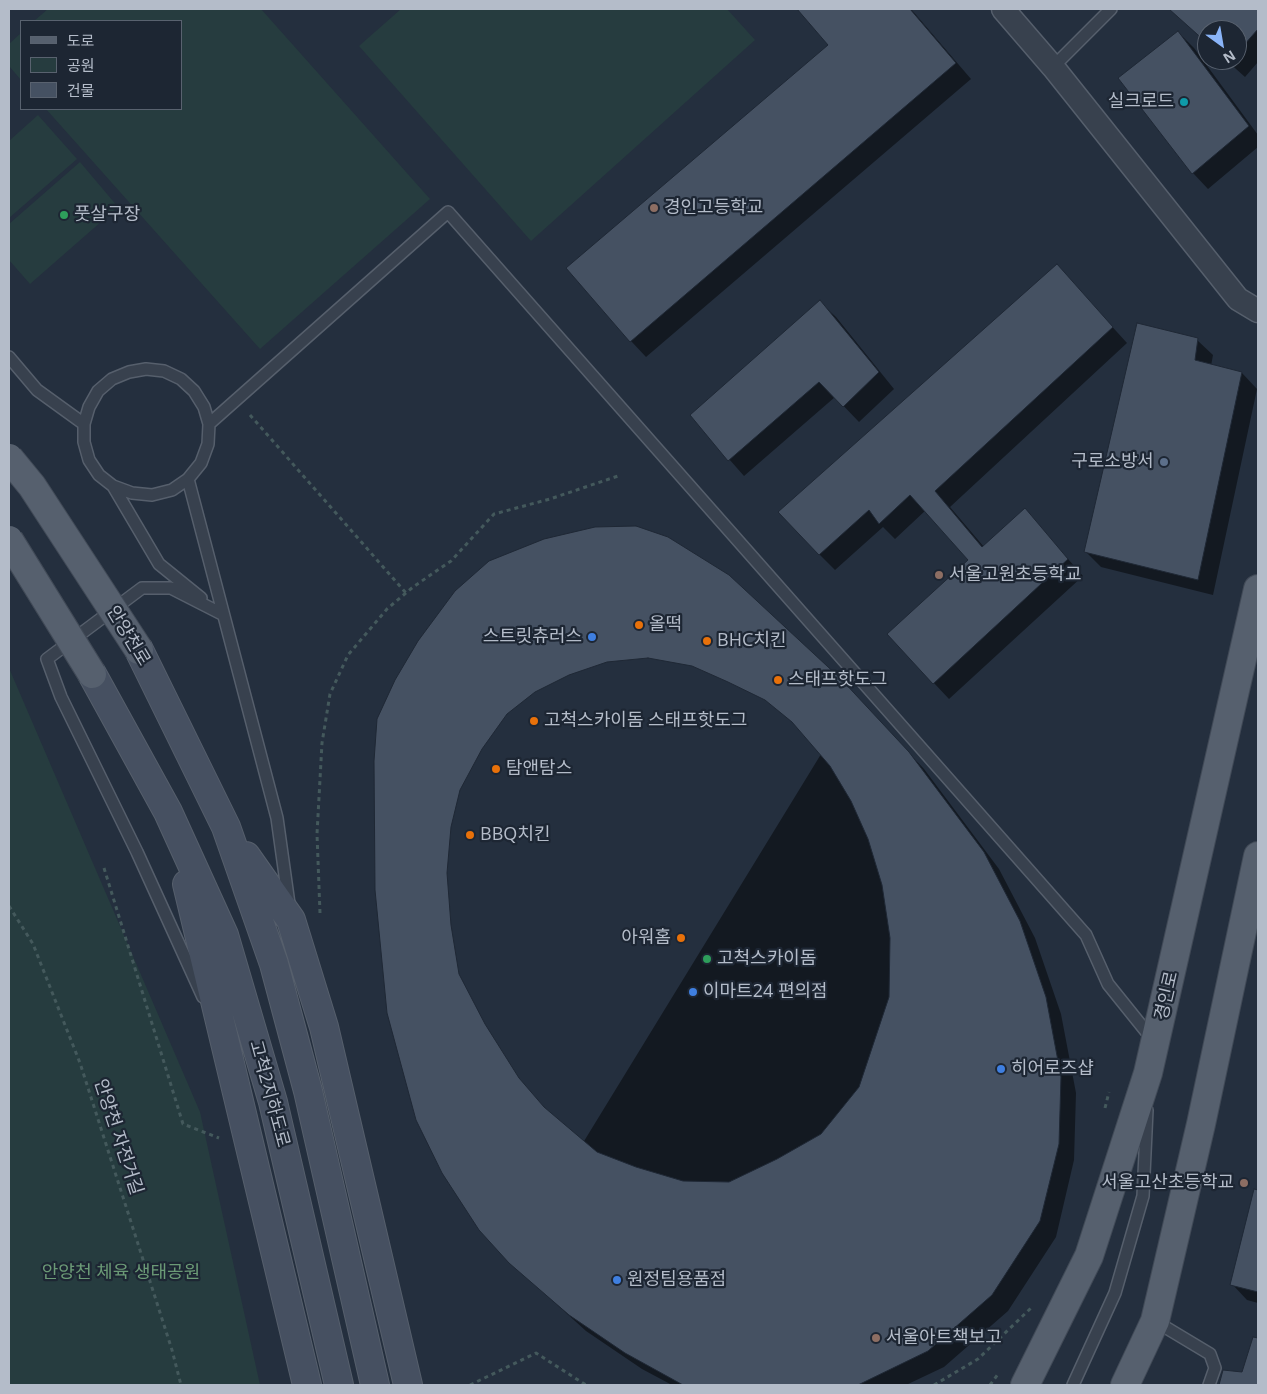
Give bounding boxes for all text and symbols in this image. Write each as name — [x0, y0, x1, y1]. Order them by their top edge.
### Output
legend — [20, 20, 182, 110]
north arrow — [1197, 20, 1247, 70]
text: 도로 — [67, 30, 95, 50]
text: N — [1220, 46, 1240, 68]
text: 공원 — [67, 55, 95, 75]
text: 건물 — [67, 80, 95, 100]
place label: 실크로드 — [1108, 91, 1174, 113]
marker: 실크로드 — [1178, 96, 1190, 108]
place label: 경인고등학교 — [664, 197, 763, 219]
marker: 경인고등학교 — [648, 202, 660, 214]
place label: 풋살구장 — [74, 204, 140, 226]
marker: 풋살구장 — [58, 209, 70, 221]
place label: 구로소방서 — [1071, 451, 1154, 473]
marker: 구로소방서 — [1158, 456, 1170, 468]
place label: 서울고원초등학교 — [949, 564, 1081, 586]
marker: 서울고원초등학교 — [933, 569, 945, 581]
street label: 안양천로 — [102, 602, 154, 670]
place label: 올떡 — [649, 614, 682, 636]
marker: 올떡 — [633, 619, 645, 631]
place label: 스트릿츄러스 — [483, 626, 582, 648]
place label: BHC치킨 — [717, 630, 786, 652]
marker: 스트릿츄러스 — [586, 631, 598, 643]
marker: BHC치킨 — [701, 635, 713, 647]
place label: 스태프핫도그 — [788, 669, 887, 691]
marker: 스태프핫도그 — [772, 674, 784, 686]
place label: 고척스카이돔 스태프핫도그 — [544, 710, 747, 732]
marker: 고척스카이돔 스태프핫도그 — [528, 715, 540, 727]
place label: 탐앤탐스 — [506, 758, 572, 780]
marker: 탐앤탐스 — [490, 763, 502, 775]
place label: BBQ치킨 — [480, 824, 550, 846]
marker: BBQ치킨 — [464, 829, 476, 841]
place label: 아워홈 — [621, 927, 671, 949]
marker: 아워홈 — [675, 932, 687, 944]
place label: 고척스카이돔 — [717, 948, 816, 970]
marker: 고척스카이돔 — [701, 953, 713, 965]
street label: 경인로 — [1151, 969, 1183, 1023]
place label: 이마트24 편의점 — [703, 981, 828, 1003]
marker: 이마트24 편의점 — [687, 986, 699, 998]
street label: 고척2지하도로 — [244, 1038, 294, 1150]
place label: 히어로즈샵 — [1011, 1058, 1094, 1080]
marker: 히어로즈샵 — [995, 1063, 1007, 1075]
street label: 안양천 자전거길 — [89, 1076, 147, 1198]
place label: 서울고산초등학교 — [1102, 1172, 1234, 1194]
marker: 서울고산초등학교 — [1238, 1177, 1250, 1189]
park label: 안양천 체육 생태공원 — [42, 1262, 200, 1284]
place label: 원정팀용품점 — [627, 1269, 726, 1291]
marker: 원정팀용품점 — [611, 1274, 623, 1286]
place label: 서울아트책보고 — [886, 1327, 1002, 1349]
marker: 서울아트책보고 — [870, 1332, 882, 1344]

